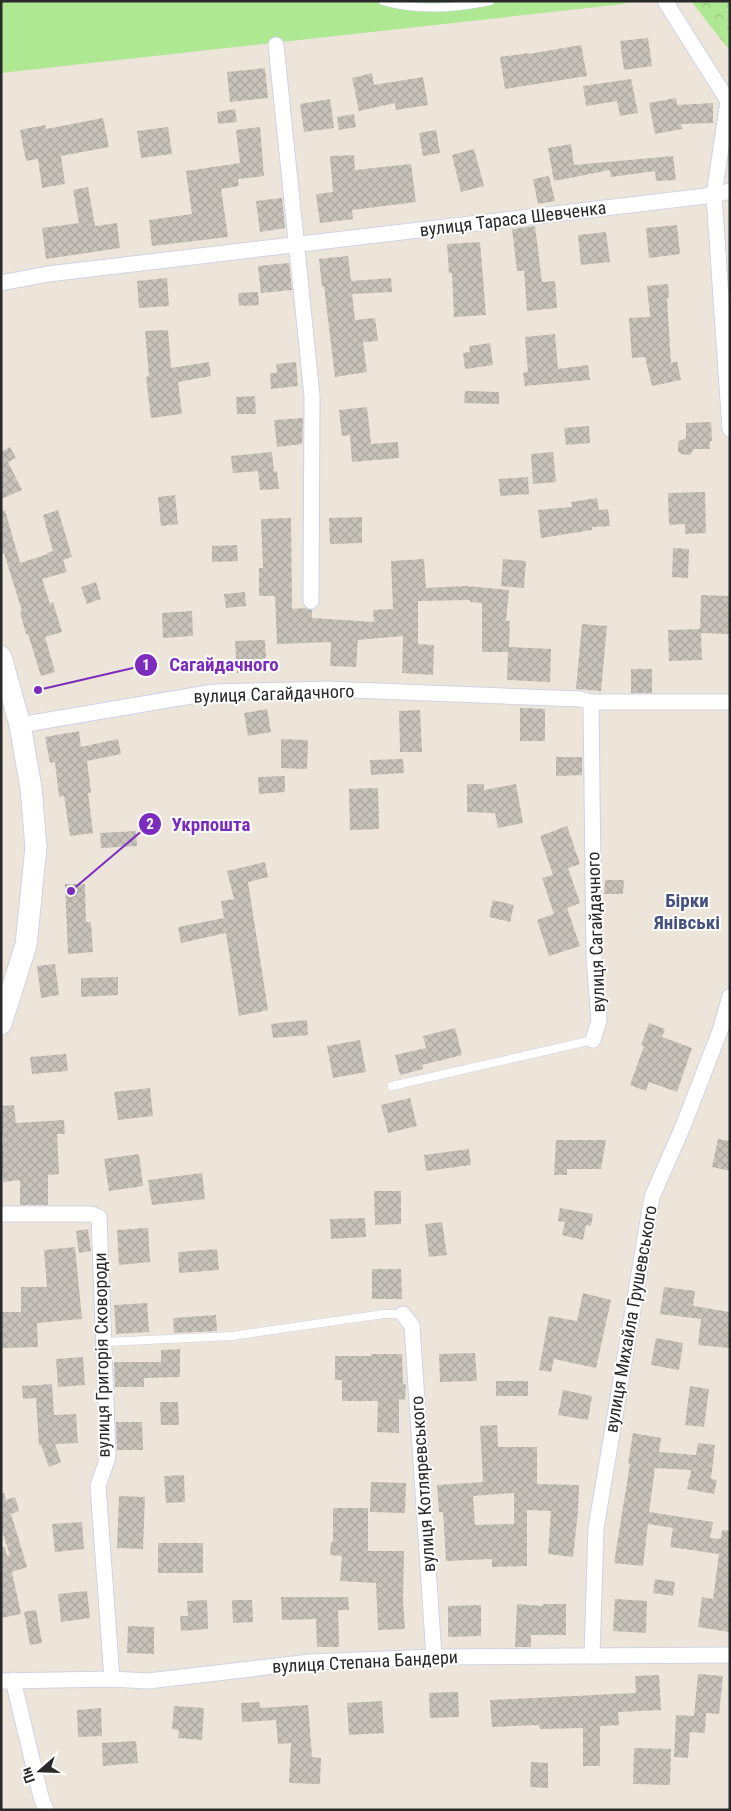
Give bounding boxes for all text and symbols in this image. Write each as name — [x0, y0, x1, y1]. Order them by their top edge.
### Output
street label: вулиця Тараса Шевченка — [419, 197, 607, 240]
callout: Сагайдачного — [134, 648, 288, 682]
text: Сагайдачного — [169, 653, 279, 676]
text: 1 — [142, 656, 150, 674]
street label: вулиця Сагайдачного — [193, 680, 355, 707]
callout: Укрпошта — [137, 807, 261, 841]
text: Укрпошта — [172, 813, 250, 836]
text: 2 — [146, 815, 154, 833]
street label: вулиця Сагайдачного — [582, 851, 609, 1013]
district label: Бірки Янівські — [653, 889, 720, 934]
street label: вулиця Михайла Грушевського — [600, 1204, 661, 1434]
street label: вулиця Григорія Сковороди — [89, 1252, 114, 1458]
street label: вулиця Котляревського — [406, 1395, 439, 1573]
street label: вулиця Степана Бандери — [272, 1646, 458, 1677]
north arrow — [15, 1746, 65, 1796]
text: Пн — [18, 1765, 38, 1786]

